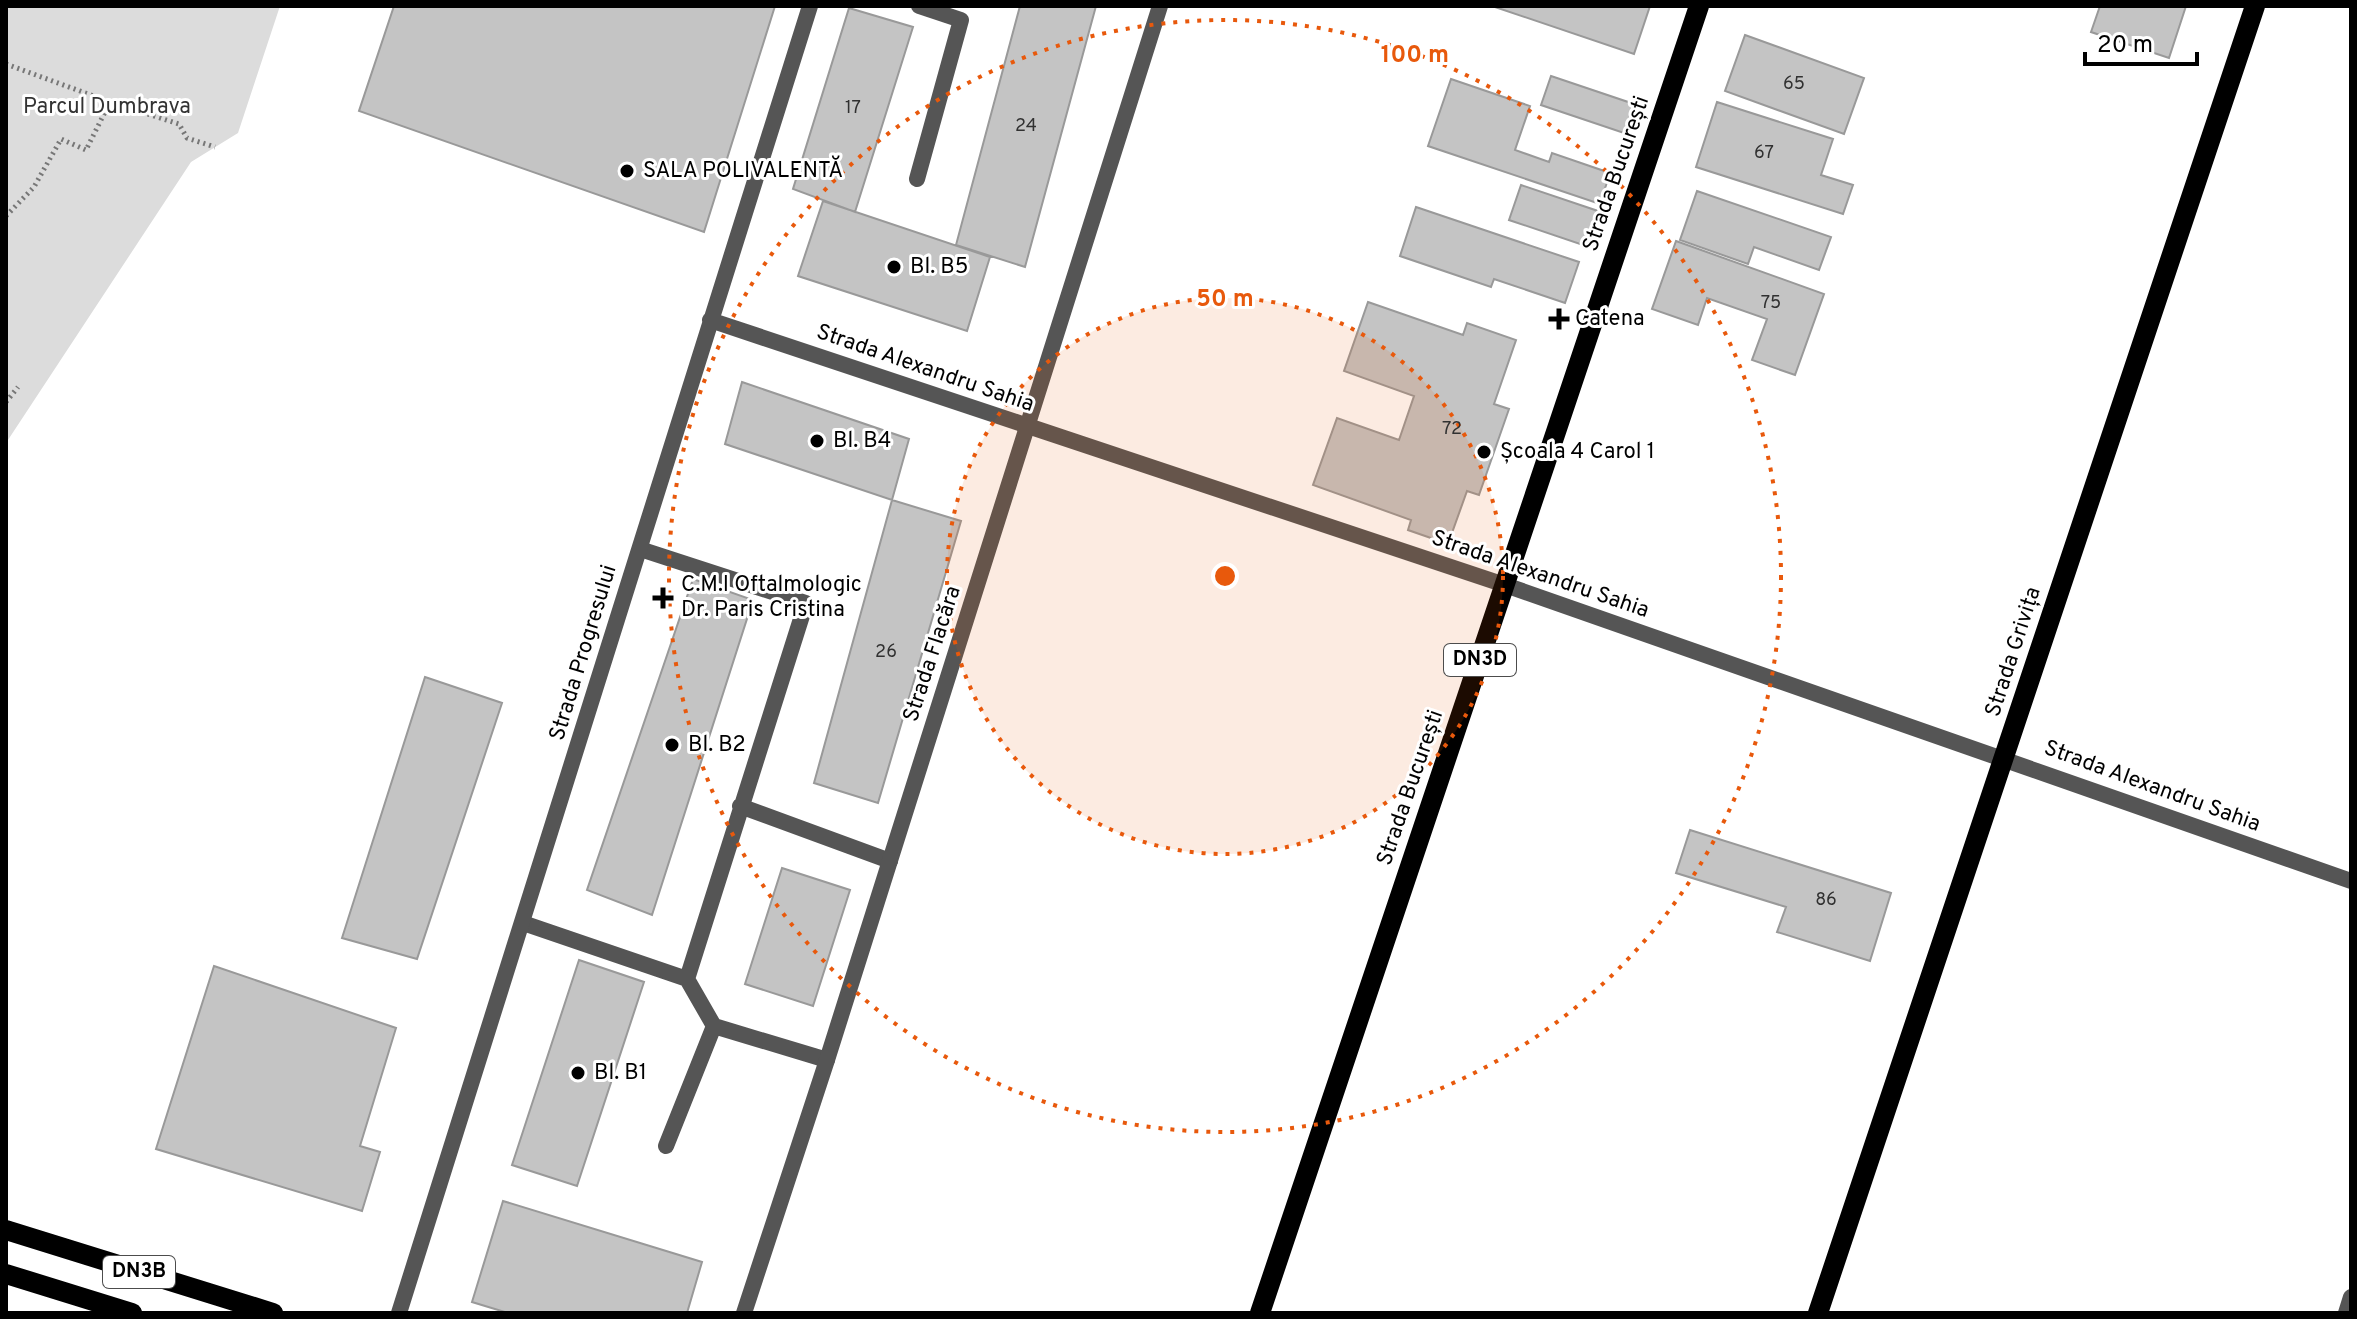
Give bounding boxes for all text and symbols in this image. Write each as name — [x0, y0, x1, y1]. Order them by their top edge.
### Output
scale bar — [2085, 16, 2197, 66]
text: 20 m — [2097, 31, 2153, 61]
text: 100 m — [1381, 41, 1449, 71]
house number: 65 — [1783, 73, 1805, 96]
street label: Strada București — [1578, 93, 1656, 255]
park label: Parcul Dumbrava — [23, 94, 191, 121]
house number: 17 — [845, 97, 861, 120]
house number: 24 — [1015, 115, 1037, 138]
house number: 67 — [1754, 142, 1774, 165]
place label: SALA POLIVALENTĂ — [643, 155, 843, 185]
marker: SALA POLIVALENTĂ — [618, 162, 636, 180]
place label: Bl. B5 — [910, 254, 968, 281]
marker: Bl. B5 — [885, 258, 903, 276]
text: 50 m — [1196, 285, 1254, 315]
house number: 75 — [1761, 292, 1781, 315]
place label: Catena — [1575, 306, 1645, 333]
marker: Catena — [1550, 310, 1568, 328]
street label: Strada Alexandru Sahia — [813, 319, 1037, 419]
house number: 72 — [1442, 418, 1462, 441]
place label: Bl. B4 — [833, 428, 891, 455]
marker: Bl. B4 — [808, 432, 826, 450]
place label: Școala 4 Carol 1 — [1500, 439, 1655, 466]
marker: Școala 4 Carol 1 — [1475, 443, 1493, 461]
street label: Strada Alexandru Sahia — [1428, 525, 1652, 625]
street label: Strada Progresului — [544, 562, 624, 744]
centre of rings — [1211, 562, 1239, 590]
place label: C.M.I Oftalmologic Dr. Paris Cristina — [681, 572, 862, 624]
street label: Strada Flacăra — [898, 582, 968, 726]
street label: Strada Grivița — [1980, 584, 2048, 720]
marker: C.M.I Oftalmologic Dr. Paris Cristina — [652, 587, 674, 609]
house number: 26 — [875, 641, 897, 664]
road number: DN3D — [1444, 644, 1516, 676]
street label: Strada București — [1372, 707, 1450, 869]
place label: Bl. B2 — [688, 732, 746, 759]
street label: Strada Alexandru Sahia — [2040, 735, 2264, 839]
marker: Bl. B2 — [663, 736, 681, 754]
house number: 86 — [1815, 889, 1837, 912]
place label: Bl. B1 — [594, 1060, 647, 1087]
marker: Bl. B1 — [569, 1064, 587, 1082]
road number: DN3B — [103, 1256, 175, 1288]

